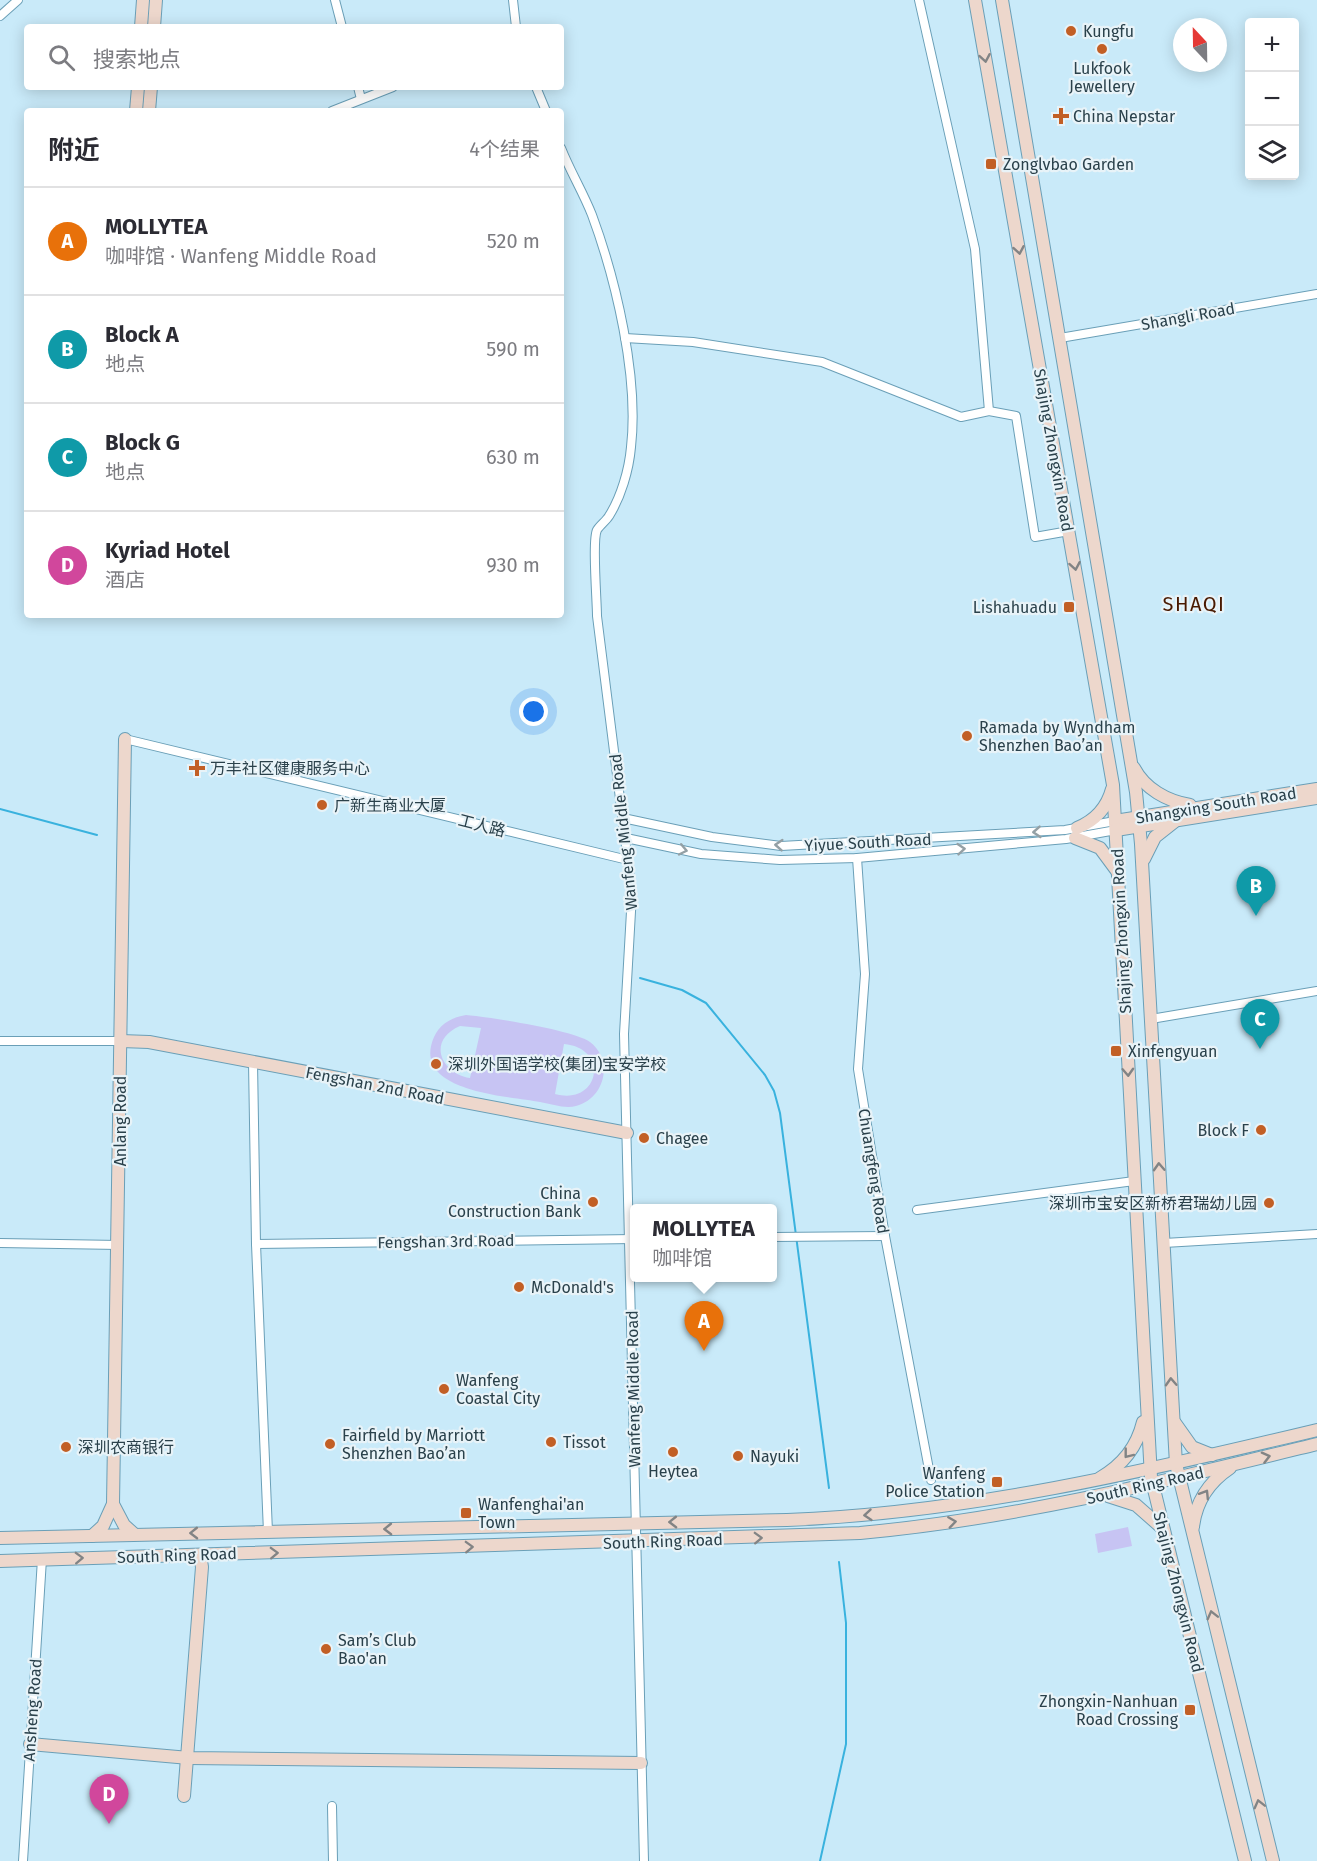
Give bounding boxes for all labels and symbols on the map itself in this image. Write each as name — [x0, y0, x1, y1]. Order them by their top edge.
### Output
north arrow — [1173, 18, 1227, 72]
place label: Kungfu — [1083, 22, 1134, 41]
marker: Kungfu — [1064, 24, 1078, 38]
marker: Lukfook Jewellery — [1095, 42, 1109, 56]
one-way arrow — [978, 52, 991, 62]
place label: Lukfook Jewellery — [1069, 59, 1135, 96]
place label: China Nepstar — [1073, 107, 1176, 126]
marker: China Nepstar — [1054, 109, 1068, 123]
place label: Zonglvbao Garden — [1003, 155, 1134, 174]
marker: Zonglvbao Garden — [984, 157, 998, 171]
one-way arrow — [1012, 244, 1025, 254]
street label: Shangli Road — [1140, 299, 1236, 334]
street label: Shajing Zhongxin Road — [1030, 367, 1077, 533]
one-way arrow — [1068, 561, 1080, 570]
district label: SHAQI — [1163, 592, 1225, 616]
place label: Lishahuadu — [973, 598, 1057, 617]
marker: Lishahuadu — [1062, 600, 1076, 614]
your location — [519, 697, 548, 726]
place label: Ramada by Wyndham Shenzhen Bao’an — [979, 718, 1136, 755]
marker: Ramada by Wyndham Shenzhen Bao’an — [960, 729, 974, 743]
street label: Wanfeng Middle Road — [606, 753, 641, 911]
marker: 万丰社区健康服务中心 — [188, 759, 206, 777]
place label: 万丰社区健康服务中心 — [210, 759, 370, 778]
street label: Shangxing South Road — [1134, 783, 1298, 828]
place label: 广新生商业大厦 — [334, 796, 446, 815]
marker: 广新生商业大厦 — [315, 798, 329, 812]
street label: 工人路 — [456, 810, 507, 841]
one-way arrow — [1032, 825, 1041, 838]
street label: Yiyue South Road — [804, 830, 932, 855]
one-way arrow — [775, 839, 784, 852]
one-way arrow — [678, 843, 688, 856]
one-way arrow — [956, 843, 965, 856]
street label: Shajing Zhongxin Road — [1108, 848, 1135, 1014]
pin: B — [1236, 866, 1276, 916]
pin: C — [1240, 1000, 1280, 1049]
place label: Xinfengyuan — [1128, 1042, 1217, 1061]
marker: Xinfengyuan — [1109, 1044, 1123, 1058]
place label: 深圳外国语学校(集团)宝安学校 — [448, 1055, 666, 1074]
marker: 深圳外国语学校(集团)宝安学校 — [429, 1057, 443, 1071]
street label: Fengshan 2nd Road — [304, 1063, 446, 1108]
one-way arrow — [1122, 1068, 1135, 1077]
street label: Anlang Road — [111, 1076, 130, 1166]
street label: Chuangfeng Road — [854, 1107, 893, 1235]
place label: Block F — [1197, 1121, 1249, 1140]
marker: Block F — [1254, 1123, 1268, 1137]
place label: Chagee — [656, 1129, 708, 1148]
marker: Chagee — [637, 1131, 651, 1145]
one-way arrow — [1153, 1162, 1166, 1171]
place label: China Construction Bank — [448, 1184, 582, 1221]
place label: 深圳市宝安区新桥君瑞幼儿园 — [1049, 1194, 1257, 1213]
marker: China Construction Bank — [586, 1195, 600, 1209]
marker: 深圳市宝安区新桥君瑞幼儿园 — [1262, 1196, 1276, 1210]
street label: Fengshan 3rd Road — [377, 1231, 515, 1252]
place label: McDonald's — [531, 1278, 614, 1297]
marker: McDonald's — [512, 1280, 526, 1294]
pin: A — [684, 1302, 724, 1351]
street label: Wanfeng Middle Road — [623, 1310, 644, 1468]
place label: Wanfeng Coastal City — [456, 1371, 540, 1408]
one-way arrow — [1165, 1378, 1178, 1387]
marker: Wanfeng Coastal City — [437, 1382, 451, 1396]
place label: Fairfield by Marriott Shenzhen Bao’an — [342, 1426, 485, 1463]
place label: Tissot — [563, 1433, 606, 1452]
marker: Tissot — [544, 1435, 558, 1449]
marker: Fairfield by Marriott Shenzhen Bao’an — [323, 1437, 337, 1451]
place label: 深圳农商银行 — [78, 1438, 174, 1457]
marker: 深圳农商银行 — [59, 1440, 73, 1454]
marker: Heytea — [666, 1445, 680, 1459]
place label: Nayuki — [750, 1447, 799, 1466]
one-way arrow — [1124, 1447, 1135, 1458]
marker: Nayuki — [731, 1449, 745, 1463]
one-way arrow — [1261, 1451, 1271, 1464]
place label: Heytea — [648, 1462, 698, 1481]
street label: South Ring Road — [1085, 1463, 1206, 1508]
place label: Wanfeng Police Station — [885, 1464, 986, 1501]
marker: Wanfeng Police Station — [990, 1475, 1004, 1489]
one-way arrow — [1197, 1489, 1208, 1500]
place label: Wanfenghai'an Town — [478, 1495, 584, 1532]
marker: Wanfenghai'an Town — [459, 1506, 473, 1520]
one-way arrow — [863, 1508, 873, 1521]
street label: Shajing Zhongxin Road — [1149, 1510, 1208, 1675]
one-way arrow — [669, 1516, 678, 1528]
one-way arrow — [947, 1517, 957, 1529]
one-way arrow — [384, 1523, 393, 1535]
one-way arrow — [189, 1527, 198, 1539]
street label: South Ring Road — [603, 1530, 723, 1553]
one-way arrow — [753, 1532, 762, 1545]
one-way arrow — [465, 1540, 474, 1553]
street label: South Ring Road — [117, 1544, 237, 1567]
one-way arrow — [270, 1546, 279, 1559]
one-way arrow — [75, 1552, 84, 1564]
one-way arrow — [1206, 1610, 1219, 1620]
place label: Sam’s Club Bao'an — [338, 1631, 416, 1668]
marker: Sam’s Club Bao'an — [319, 1642, 333, 1656]
street label: Ansheng Road — [19, 1658, 46, 1762]
place label: Zhongxin-Nanhuan Road Crossing — [1039, 1692, 1179, 1729]
marker: Zhongxin-Nanhuan Road Crossing — [1183, 1703, 1197, 1717]
pin: D — [90, 1774, 128, 1824]
one-way arrow — [1253, 1799, 1266, 1809]

